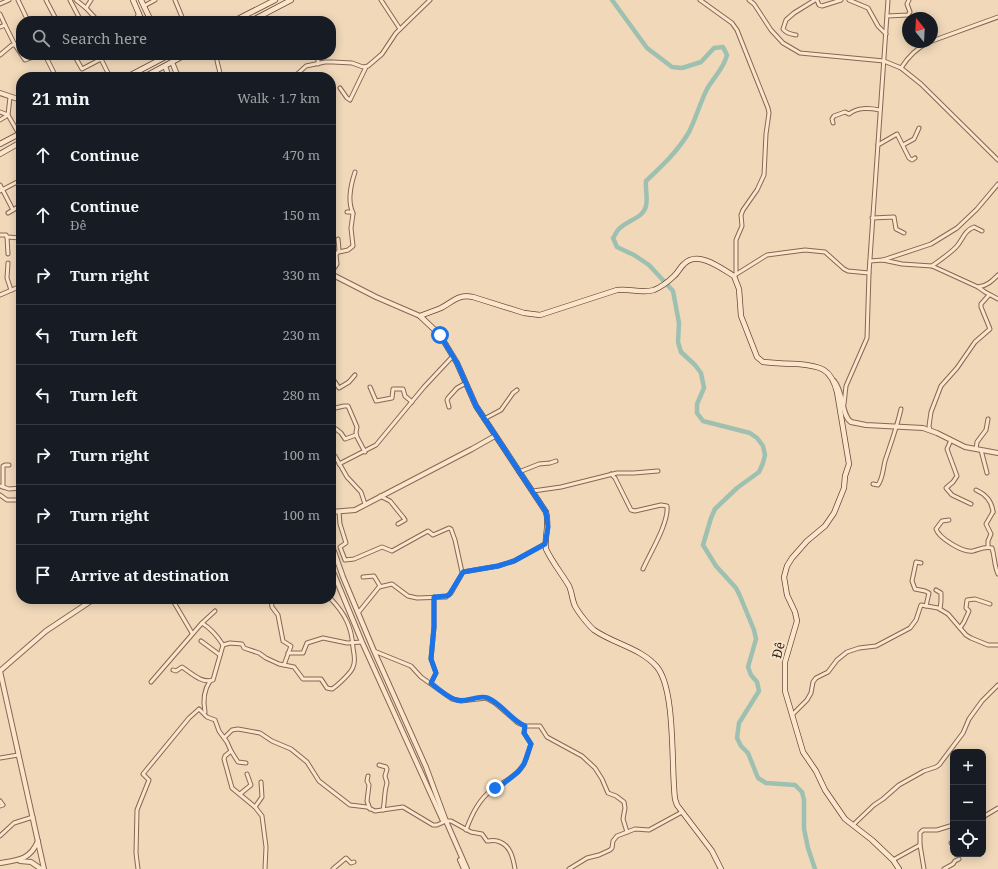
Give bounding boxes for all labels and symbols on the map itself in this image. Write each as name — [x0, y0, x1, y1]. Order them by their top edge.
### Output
north arrow — [902, 12, 938, 48]
route start — [431, 326, 449, 344]
street label: Đê — [767, 640, 789, 660]
route end — [486, 779, 504, 797]

